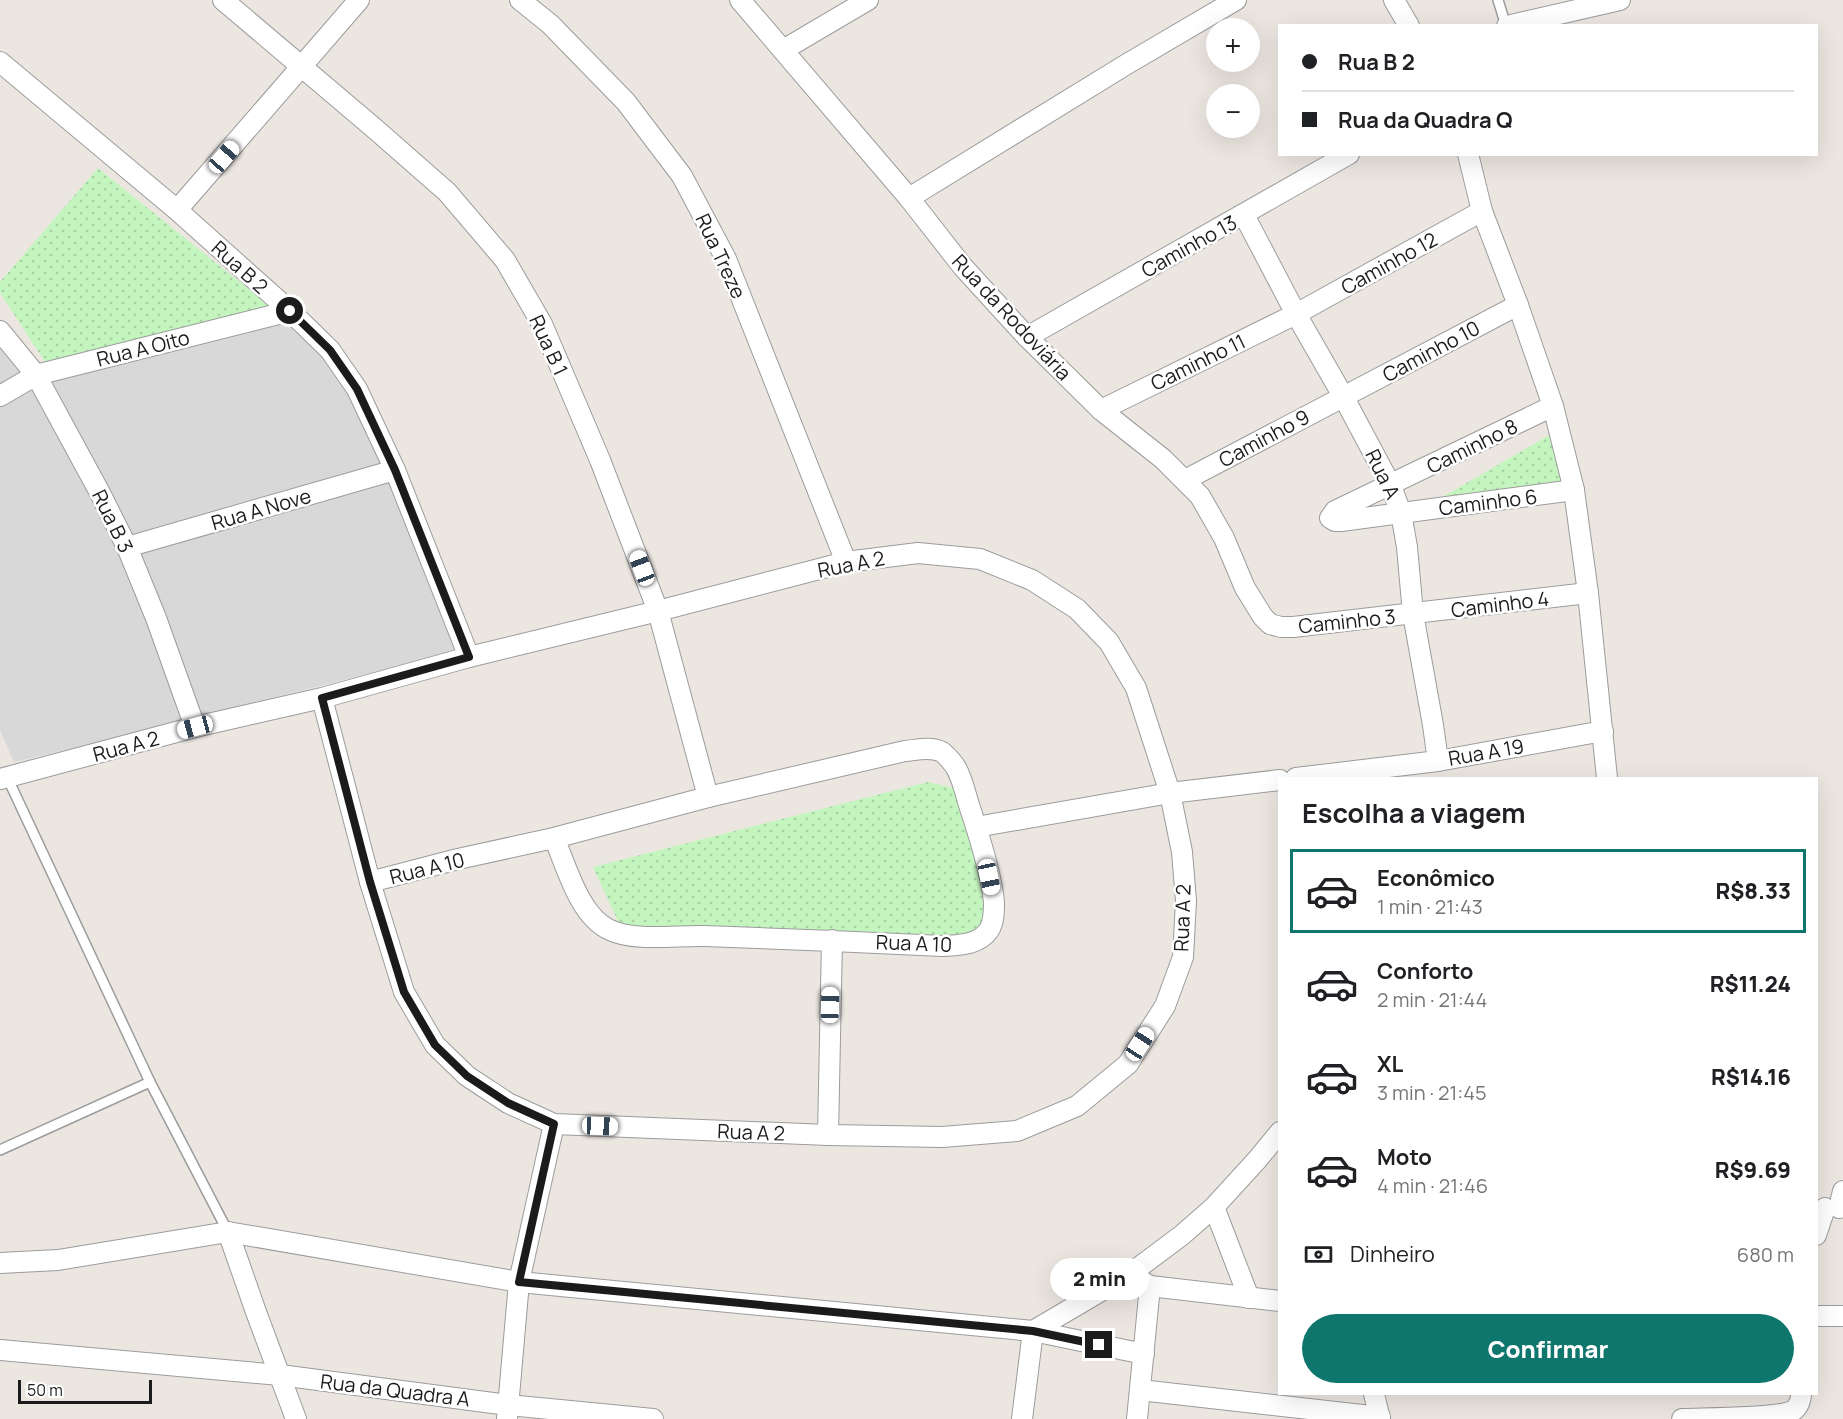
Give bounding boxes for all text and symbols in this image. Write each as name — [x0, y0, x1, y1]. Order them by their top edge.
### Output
map controls — [1206, 18, 1260, 138]
button: + — [1206, 18, 1260, 72]
text: Rua B 2 — [1338, 47, 1415, 77]
button: − — [1206, 84, 1260, 138]
text: Rua da Quadra Q — [1338, 105, 1513, 135]
car — [205, 138, 243, 176]
street label: Rua Treze — [690, 209, 752, 303]
street label: Caminho 13 — [1136, 209, 1242, 283]
street label: Caminho 12 — [1336, 226, 1442, 300]
street label: Rua B 2 — [206, 234, 274, 300]
street label: Rua da Rodoviária — [946, 248, 1078, 386]
route start — [276, 297, 303, 324]
street label: Rua B 1 — [523, 310, 575, 380]
street label: Caminho 10 — [1378, 314, 1484, 388]
street label: Rua A Oito — [94, 323, 192, 373]
street label: Caminho 11 — [1146, 327, 1250, 397]
street label: Caminho 9 — [1214, 403, 1314, 473]
street label: Caminho 8 — [1422, 412, 1522, 480]
street label: Rua A — [1359, 445, 1407, 504]
street label: Rua A Nove — [208, 482, 314, 536]
street label: Caminho 6 — [1437, 483, 1539, 521]
street label: Rua B 3 — [86, 485, 140, 557]
street label: Rua A 2 — [815, 544, 887, 584]
car — [627, 548, 657, 588]
street label: Caminho 4 — [1450, 585, 1550, 623]
street label: Caminho 3 — [1297, 602, 1397, 640]
car — [175, 714, 215, 740]
street label: Rua A 2 — [90, 724, 162, 768]
street label: Rua A 19 — [1446, 732, 1526, 772]
text: Escolha a viagem — [1302, 794, 1525, 831]
street label: Rua A 10 — [387, 846, 467, 890]
car — [976, 858, 1002, 896]
text: Econômico — [1377, 863, 1495, 893]
icon: car — [1305, 864, 1359, 918]
text: R$8.33 — [1715, 876, 1791, 906]
street label: Rua A 2 — [1167, 884, 1197, 952]
text: 1 min · 21:43 — [1377, 893, 1483, 920]
street label: Rua A 10 — [875, 928, 953, 958]
text: Conforto — [1377, 956, 1473, 986]
icon: car — [1305, 957, 1359, 1011]
text: R$11.24 — [1710, 969, 1791, 999]
text: 2 min · 21:44 — [1377, 986, 1487, 1013]
car — [821, 987, 839, 1023]
car — [1123, 1024, 1157, 1064]
text: XL — [1377, 1049, 1403, 1079]
icon: car — [1305, 1050, 1359, 1104]
text: R$14.16 — [1711, 1062, 1791, 1092]
text: 3 min · 21:45 — [1377, 1079, 1487, 1106]
car — [582, 1116, 618, 1136]
street label: Rua A 2 — [717, 1117, 785, 1147]
text: Moto — [1377, 1142, 1432, 1172]
icon: car — [1305, 1143, 1359, 1197]
text: R$9.69 — [1715, 1155, 1791, 1185]
text: 4 min · 21:46 — [1377, 1172, 1488, 1199]
icon: cash — [1302, 1238, 1335, 1271]
text: Dinheiro — [1350, 1239, 1435, 1269]
text: 680 m — [1737, 1241, 1794, 1268]
callout: 2 min — [1050, 1258, 1148, 1300]
text: 2 min — [1073, 1265, 1126, 1292]
button: Confirmar — [1302, 1314, 1794, 1383]
route end — [1085, 1331, 1112, 1358]
street label: Rua da Quadra A — [319, 1367, 472, 1413]
scale bar — [18, 1377, 152, 1404]
text: 50 m — [27, 1379, 63, 1401]

